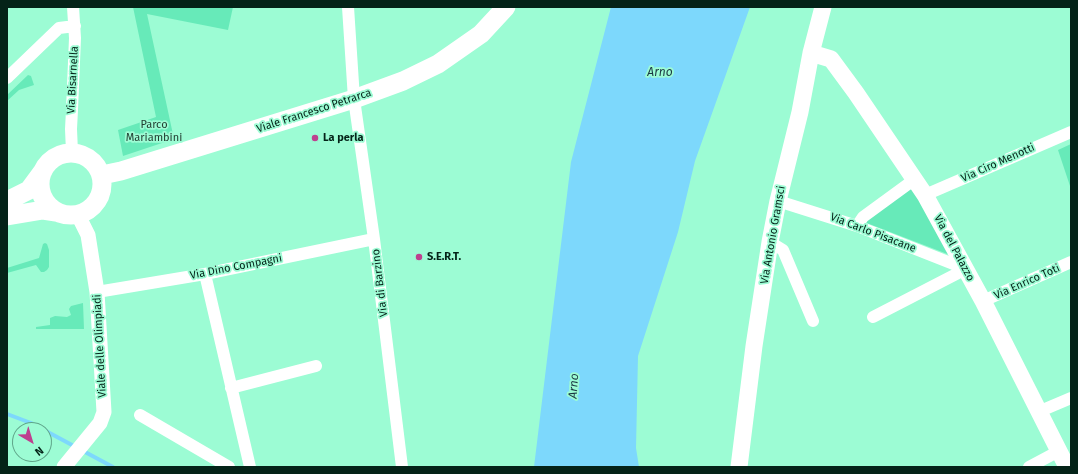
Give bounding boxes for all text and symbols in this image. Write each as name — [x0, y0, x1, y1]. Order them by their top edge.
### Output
street label: Via Bisarnella — [65, 46, 81, 114]
water label: Arno — [647, 66, 673, 80]
street label: Viale Francesco Petrarca — [255, 86, 373, 136]
park label: Parco Mariambini — [126, 118, 182, 144]
place label: La perla — [323, 131, 363, 145]
marker: La perla — [310, 133, 320, 143]
street label: Via Ciro Menotti — [959, 141, 1037, 185]
street label: Via Antonio Gramsci — [758, 185, 788, 285]
street label: Via Carlo Pisacane — [828, 211, 918, 255]
street label: Via del Palazzo — [931, 212, 977, 284]
street label: Via di Barzino — [369, 248, 391, 318]
place label: S.E.R.T. — [427, 250, 461, 264]
street label: Via Dino Compagni — [189, 252, 283, 282]
marker: S.E.R.T. — [414, 252, 424, 262]
street label: Via Enrico Toti — [992, 262, 1062, 302]
street label: Viale delle Olimpiadi — [91, 294, 109, 398]
water label: Arno — [566, 373, 582, 399]
north arrow — [12, 422, 52, 462]
text: N — [32, 444, 46, 458]

